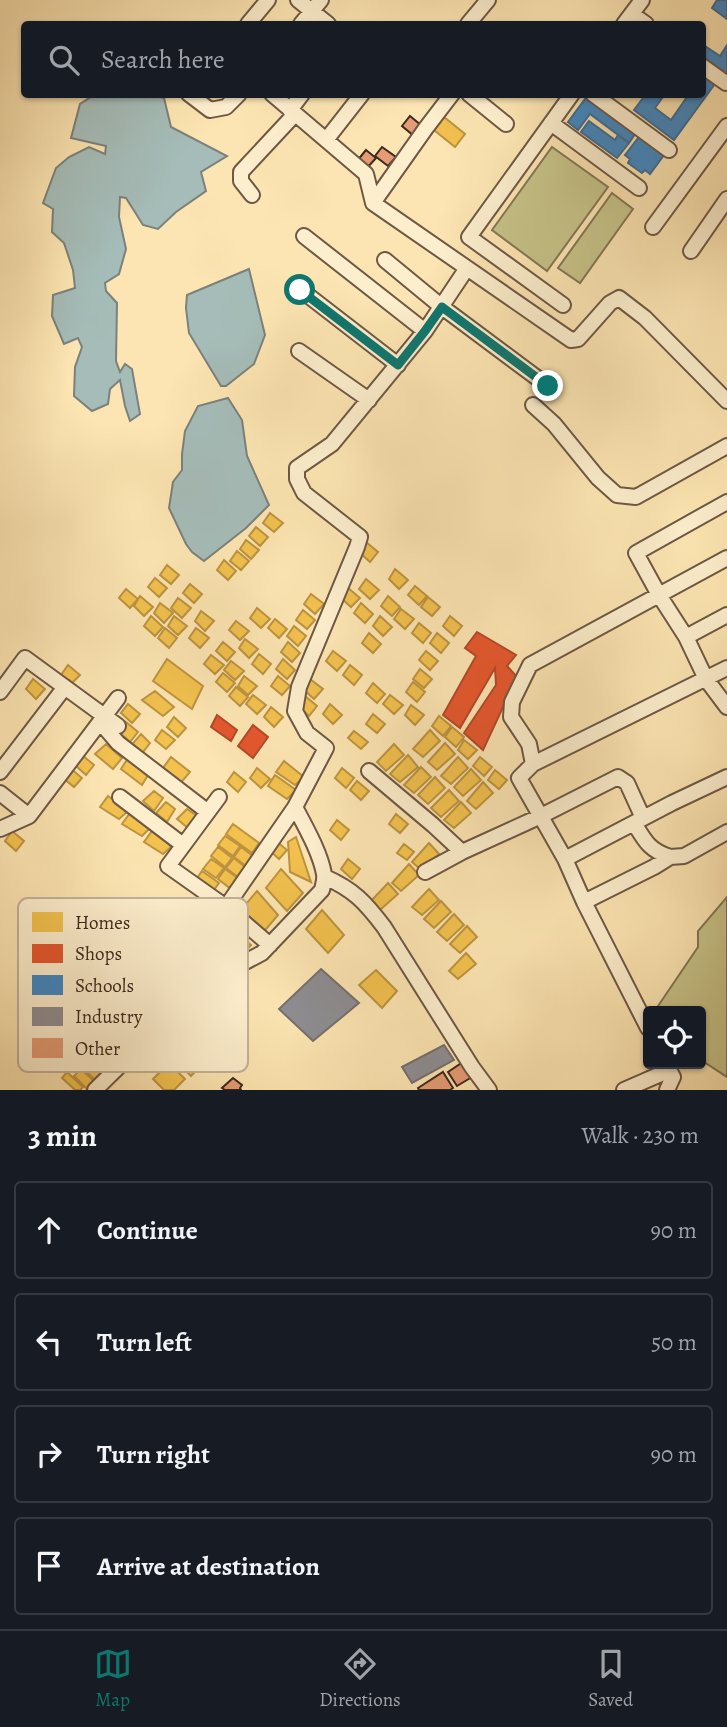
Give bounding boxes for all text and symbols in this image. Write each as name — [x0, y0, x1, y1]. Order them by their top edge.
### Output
search box — [21, 21, 706, 98]
icon: search — [45, 41, 83, 79]
text: Search here — [101, 42, 225, 77]
route start — [284, 274, 315, 305]
route end — [532, 370, 563, 401]
legend — [18, 898, 248, 1072]
text: Homes — [75, 910, 130, 936]
text: Shops — [75, 941, 122, 967]
text: Schools — [75, 973, 134, 999]
text: Industry — [75, 1004, 143, 1030]
map controls — [643, 1006, 706, 1069]
button: locate — [643, 1006, 706, 1069]
text: Other — [75, 1036, 120, 1062]
text: 3 min — [28, 1116, 97, 1156]
text: Walk · 230 m — [582, 1120, 699, 1151]
icon: ahead — [30, 1211, 68, 1249]
text: Continue — [97, 1213, 198, 1248]
text: 90 m — [651, 1215, 697, 1246]
icon: left — [30, 1323, 68, 1361]
text: Turn left — [97, 1325, 192, 1360]
text: 50 m — [651, 1327, 697, 1358]
icon: right — [30, 1435, 68, 1473]
text: Turn right — [97, 1437, 210, 1472]
text: 90 m — [651, 1439, 697, 1470]
icon: arrive — [30, 1547, 68, 1585]
text: Arrive at destination — [97, 1549, 320, 1584]
tab: Map — [94, 1645, 132, 1713]
tab: Directions — [319, 1645, 401, 1713]
tab: Saved — [588, 1645, 633, 1713]

